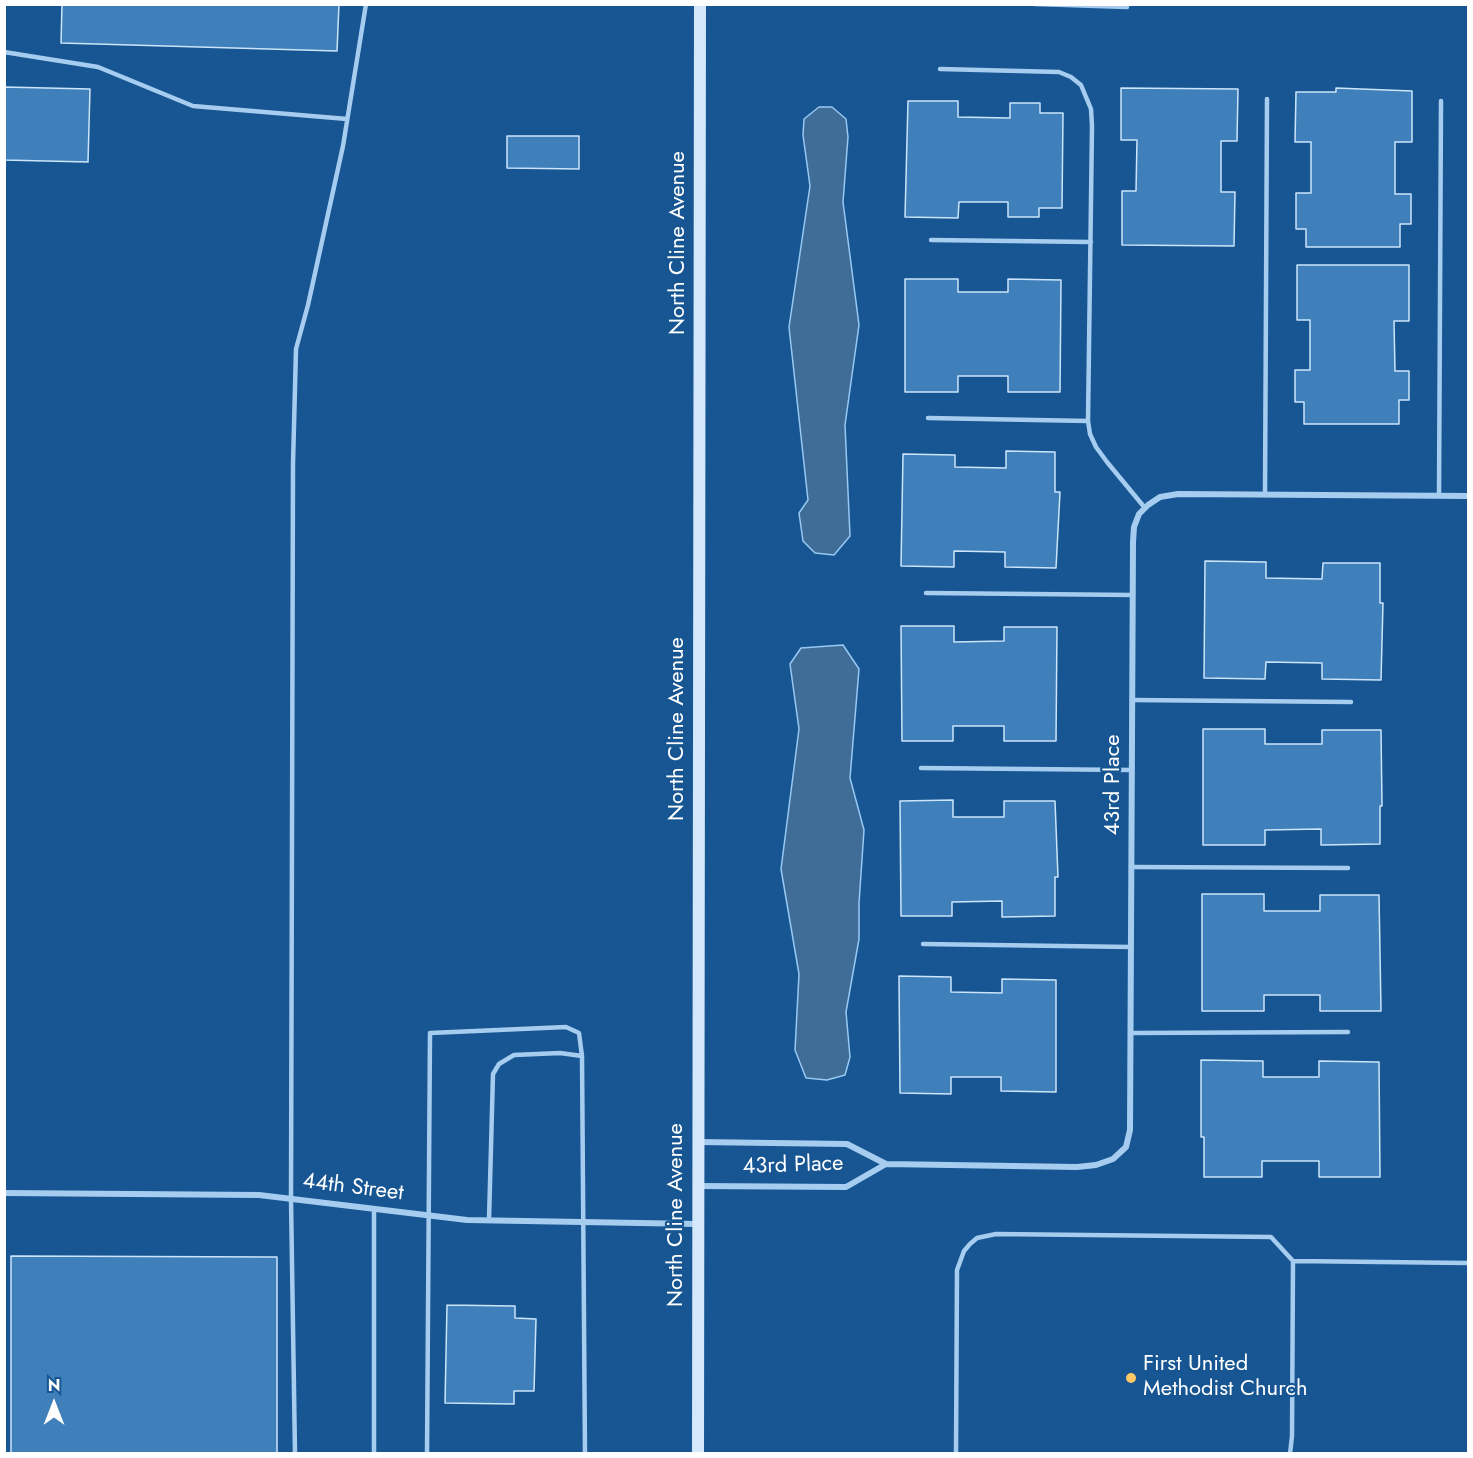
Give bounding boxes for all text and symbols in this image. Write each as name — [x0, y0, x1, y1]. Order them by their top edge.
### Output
street label: North Cline Avenue — [666, 151, 692, 335]
street label: North Cline Avenue — [665, 637, 691, 821]
street label: 43rd Place — [1101, 734, 1127, 836]
street label: North Cline Avenue — [664, 1123, 690, 1307]
street label: 43rd Place — [742, 1151, 844, 1181]
street label: 44th Street — [301, 1169, 405, 1207]
place label: First United Methodist Church — [1143, 1352, 1307, 1404]
marker: First United Methodist Church — [1124, 1371, 1138, 1385]
north arrow — [24, 1374, 84, 1434]
text: N — [48, 1374, 60, 1397]

